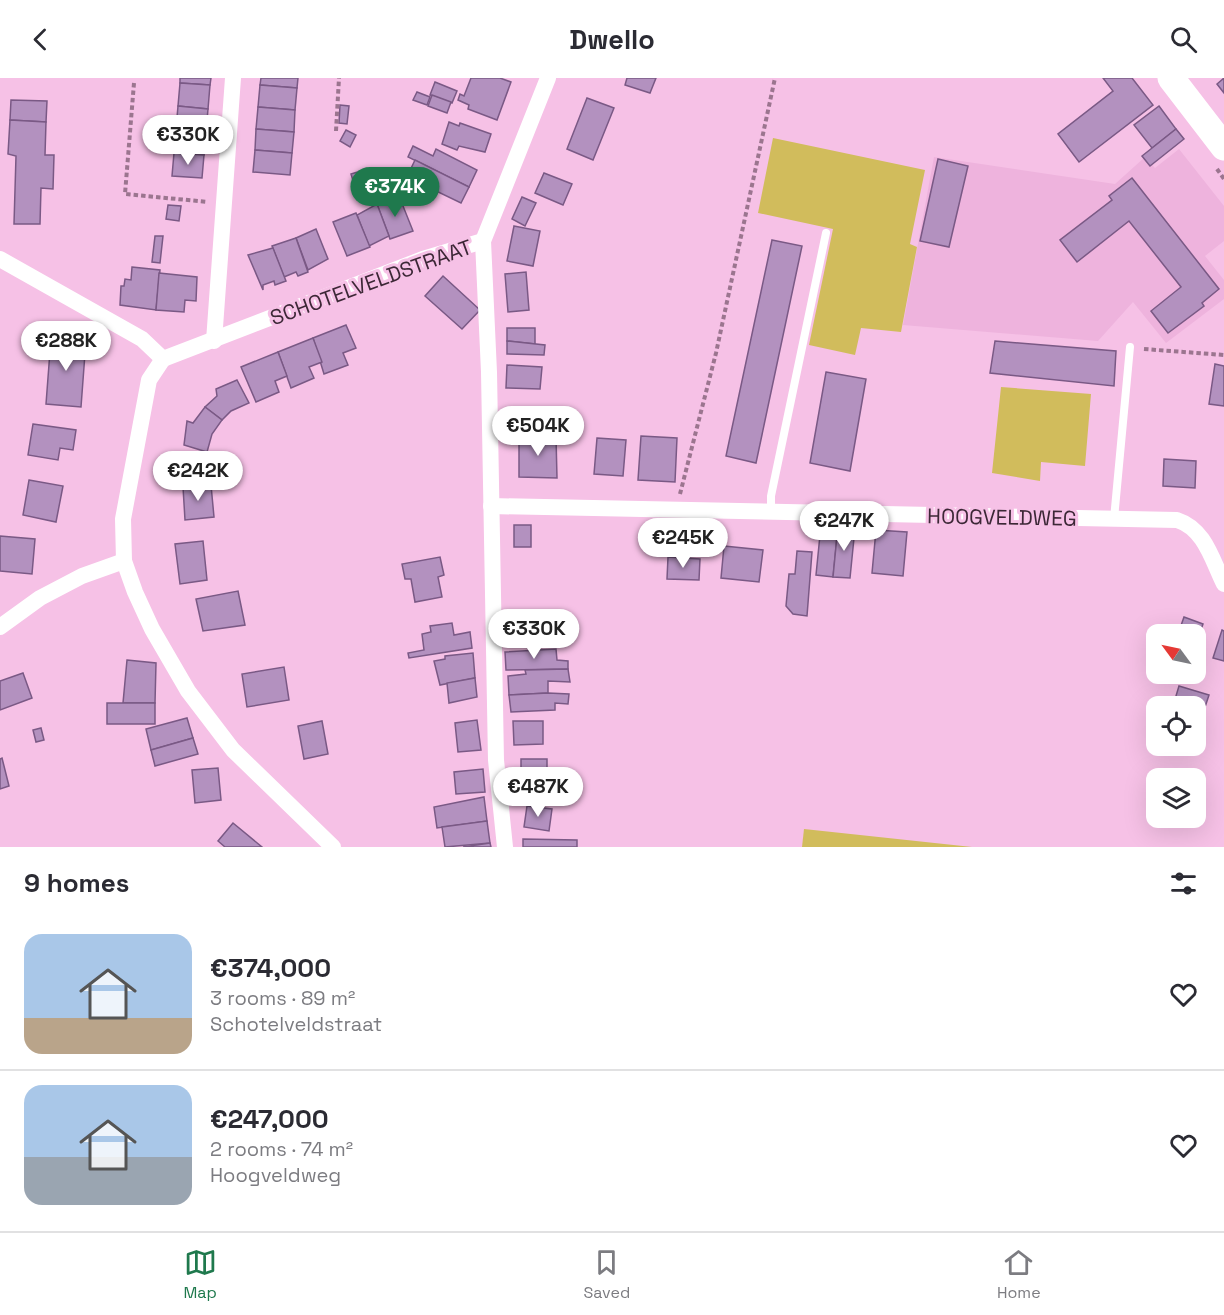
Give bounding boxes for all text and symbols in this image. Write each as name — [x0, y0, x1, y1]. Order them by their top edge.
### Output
text: Dwello — [569, 22, 655, 57]
icon: back — [24, 23, 57, 56]
icon: search — [1167, 23, 1200, 56]
pin: €330K — [146, 115, 230, 166]
text: €330K — [156, 121, 220, 147]
pin: €374K — [353, 167, 437, 218]
text: €374K — [364, 173, 426, 199]
street label: SCHOTELVELDSTRAAT — [266, 233, 476, 331]
pin: €288K — [24, 321, 108, 372]
text: €288K — [35, 327, 97, 353]
pin: €504K — [496, 406, 580, 457]
text: €504K — [506, 412, 570, 438]
pin: €242K — [156, 451, 240, 502]
text: €242K — [167, 457, 229, 483]
pin: €247K — [802, 501, 886, 552]
street label: HOOGVELDWEG — [927, 502, 1077, 532]
text: €247K — [814, 507, 874, 533]
pin: €245K — [641, 518, 725, 569]
text: €245K — [652, 524, 714, 550]
pin: €330K — [492, 609, 576, 660]
text: €330K — [502, 615, 566, 641]
north arrow — [1146, 624, 1206, 684]
map controls — [1146, 624, 1206, 828]
button: locate — [1146, 696, 1206, 756]
pin: €487K — [496, 767, 580, 818]
button: layers — [1146, 768, 1206, 828]
text: €487K — [507, 773, 569, 799]
text: 9 homes — [24, 866, 129, 900]
icon: filters — [1167, 867, 1200, 900]
text: €374,000 — [210, 951, 331, 985]
icon: home — [72, 958, 144, 1030]
icon: heart — [1167, 978, 1200, 1011]
text: 3 rooms · 89 m² — [210, 985, 355, 1011]
text: Schotelveldstraat — [210, 1011, 382, 1037]
text: €247,000 — [210, 1102, 329, 1136]
icon: home — [72, 1109, 144, 1181]
icon: heart — [1167, 1129, 1200, 1162]
text: 2 rooms · 74 m² — [210, 1136, 353, 1162]
text: Hoogveldweg — [210, 1162, 341, 1188]
tab: Map — [183, 1246, 217, 1303]
tab: Saved — [584, 1246, 630, 1303]
tab: Home — [997, 1246, 1041, 1303]

